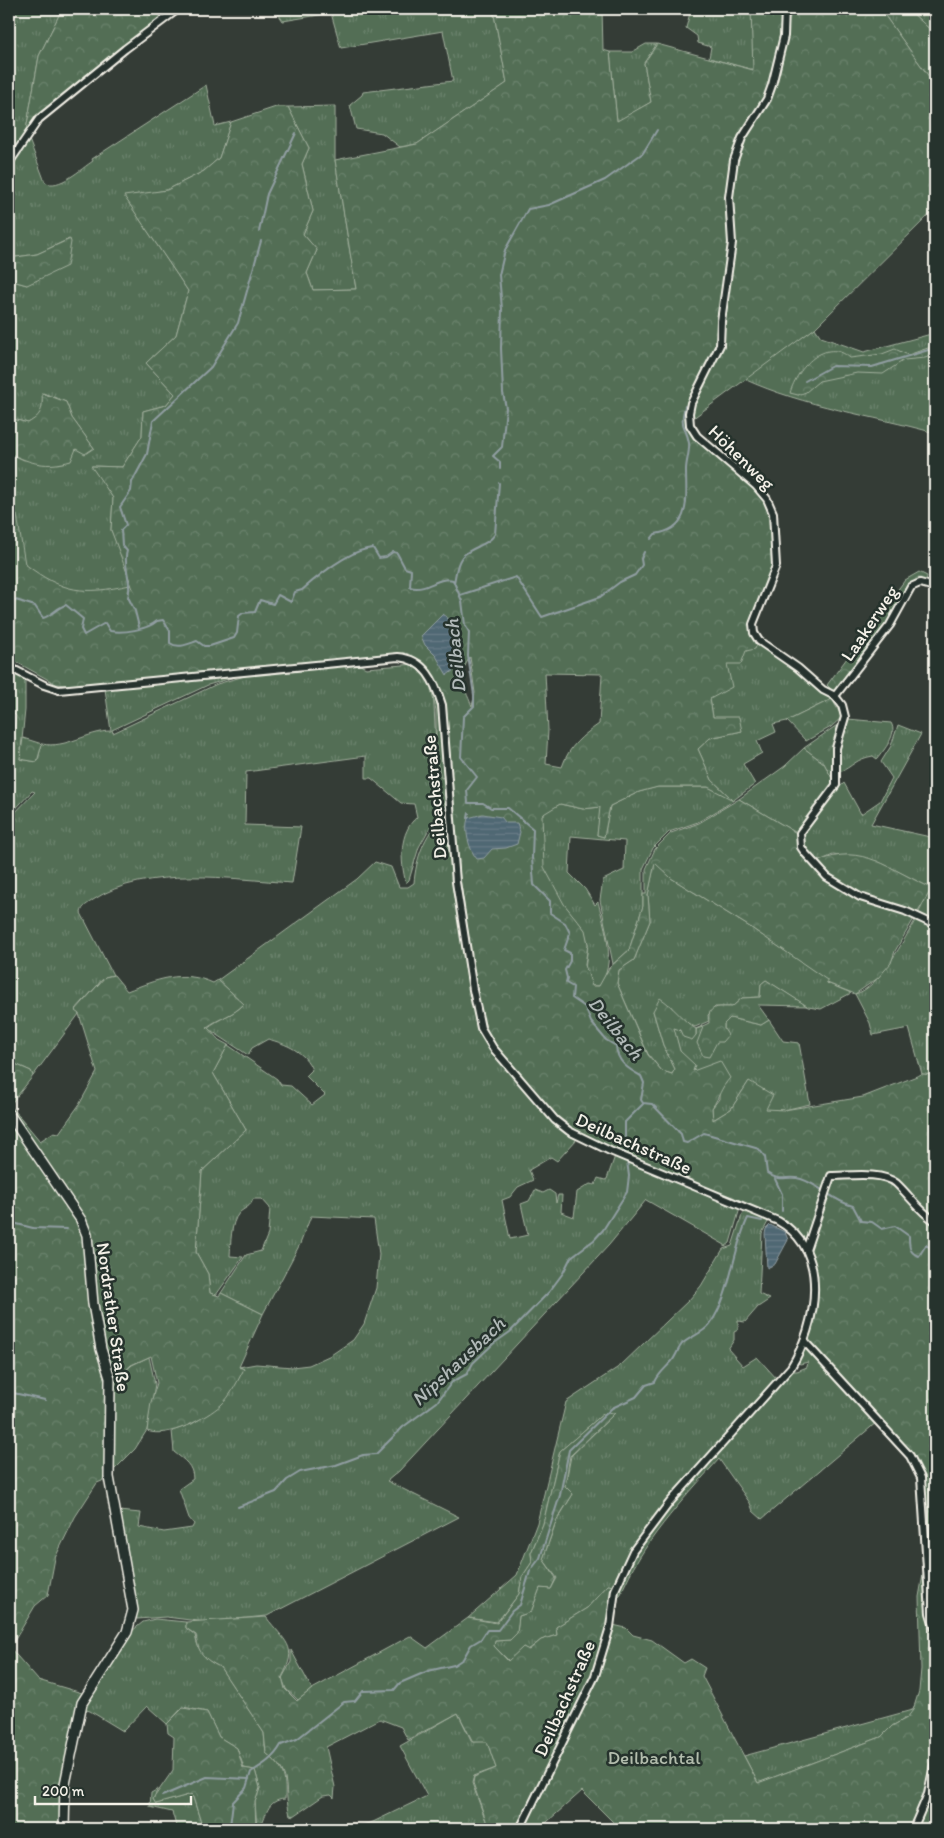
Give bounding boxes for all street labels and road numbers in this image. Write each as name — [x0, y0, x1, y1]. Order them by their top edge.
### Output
street label: Höhenweg — [703, 420, 780, 495]
street label: Laakerweg — [836, 581, 903, 666]
street label: Deilbachstraße — [418, 734, 451, 860]
street label: Deilbachstraße — [572, 1108, 695, 1179]
street label: Nordrather Straße — [92, 1241, 135, 1393]
street label: Deilbachstraße — [529, 1637, 600, 1760]

